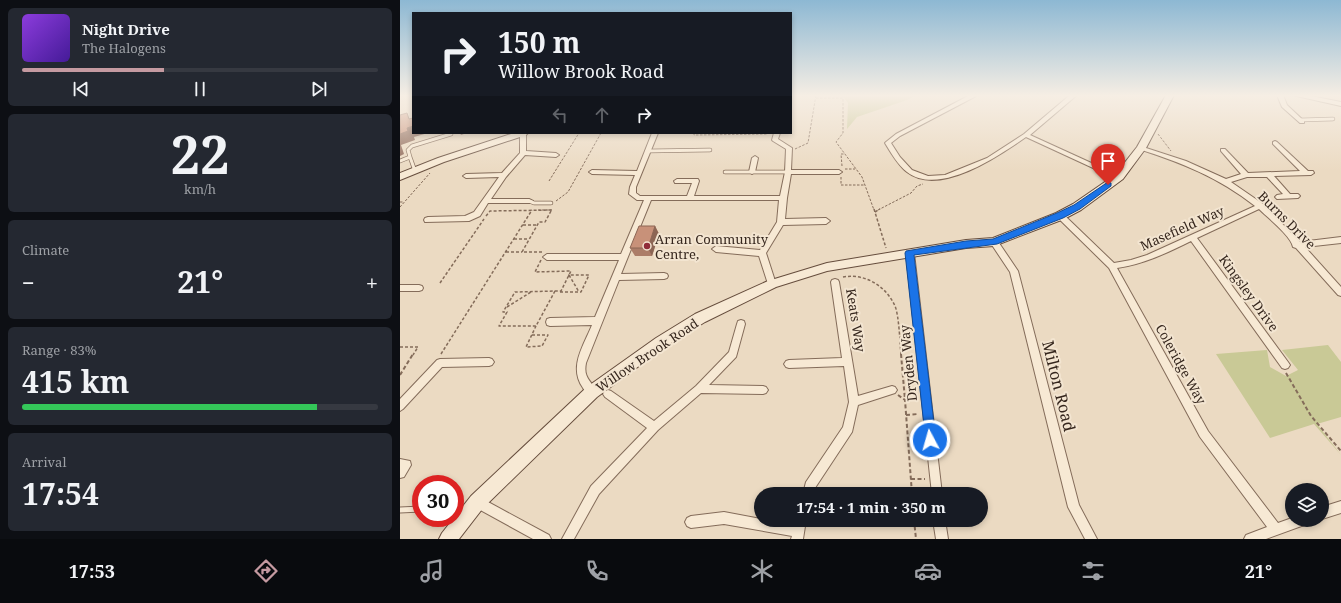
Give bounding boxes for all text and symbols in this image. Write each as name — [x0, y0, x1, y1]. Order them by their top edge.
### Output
text: Night Drive — [82, 19, 170, 39]
text: 150 m — [498, 23, 580, 61]
icon: right — [432, 28, 484, 80]
text: The Halogens — [82, 39, 166, 57]
text: Willow Brook Road — [498, 59, 664, 83]
icon: previous — [70, 78, 92, 100]
icon: pause — [189, 78, 211, 100]
icon: next — [308, 78, 330, 100]
icon: left — [549, 104, 571, 126]
icon: ahead — [591, 104, 613, 126]
icon: right — [633, 104, 655, 126]
text: 22 — [171, 118, 229, 189]
pin — [1091, 144, 1125, 185]
icon: arrive — [1097, 150, 1119, 172]
text: km/h — [184, 180, 216, 198]
street label: Burns Drive — [1254, 187, 1320, 253]
street label: Masefield Way — [1137, 201, 1228, 255]
place label: Arran Community Centre, — [655, 230, 769, 263]
text: Climate — [22, 241, 69, 259]
marker: Arran Community Centre, — [642, 241, 652, 251]
street label: Kingsley Drive — [1215, 251, 1283, 335]
text: 21° — [177, 261, 223, 302]
text: − — [22, 267, 35, 297]
text: + — [366, 267, 378, 297]
street label: Keats Way — [842, 287, 870, 354]
street label: Willow Brook Road — [592, 314, 702, 396]
street label: Coleridge Way — [1152, 321, 1211, 408]
street label: Dryden Way — [895, 323, 921, 402]
street label: Milton Road — [1037, 338, 1081, 434]
text: Range · 83% — [22, 341, 96, 359]
text: 415 km — [22, 361, 129, 402]
position arrow — [909, 419, 951, 461]
text: Arrival — [22, 453, 66, 471]
text: 17:54 — [22, 473, 99, 514]
speed limit sign: 30 — [412, 475, 464, 527]
map controls — [1285, 483, 1329, 527]
button: layers — [1285, 483, 1329, 527]
text: 17:54 · 1 min · 350 m — [796, 497, 946, 517]
icon: directions — [252, 557, 280, 585]
icon: music — [418, 557, 446, 585]
icon: phone — [583, 557, 611, 585]
icon: climate — [748, 557, 776, 585]
icon: car — [914, 557, 942, 585]
icon: filters — [1079, 557, 1107, 585]
text: 17:53 — [69, 559, 115, 583]
text: 21° — [1245, 559, 1272, 583]

